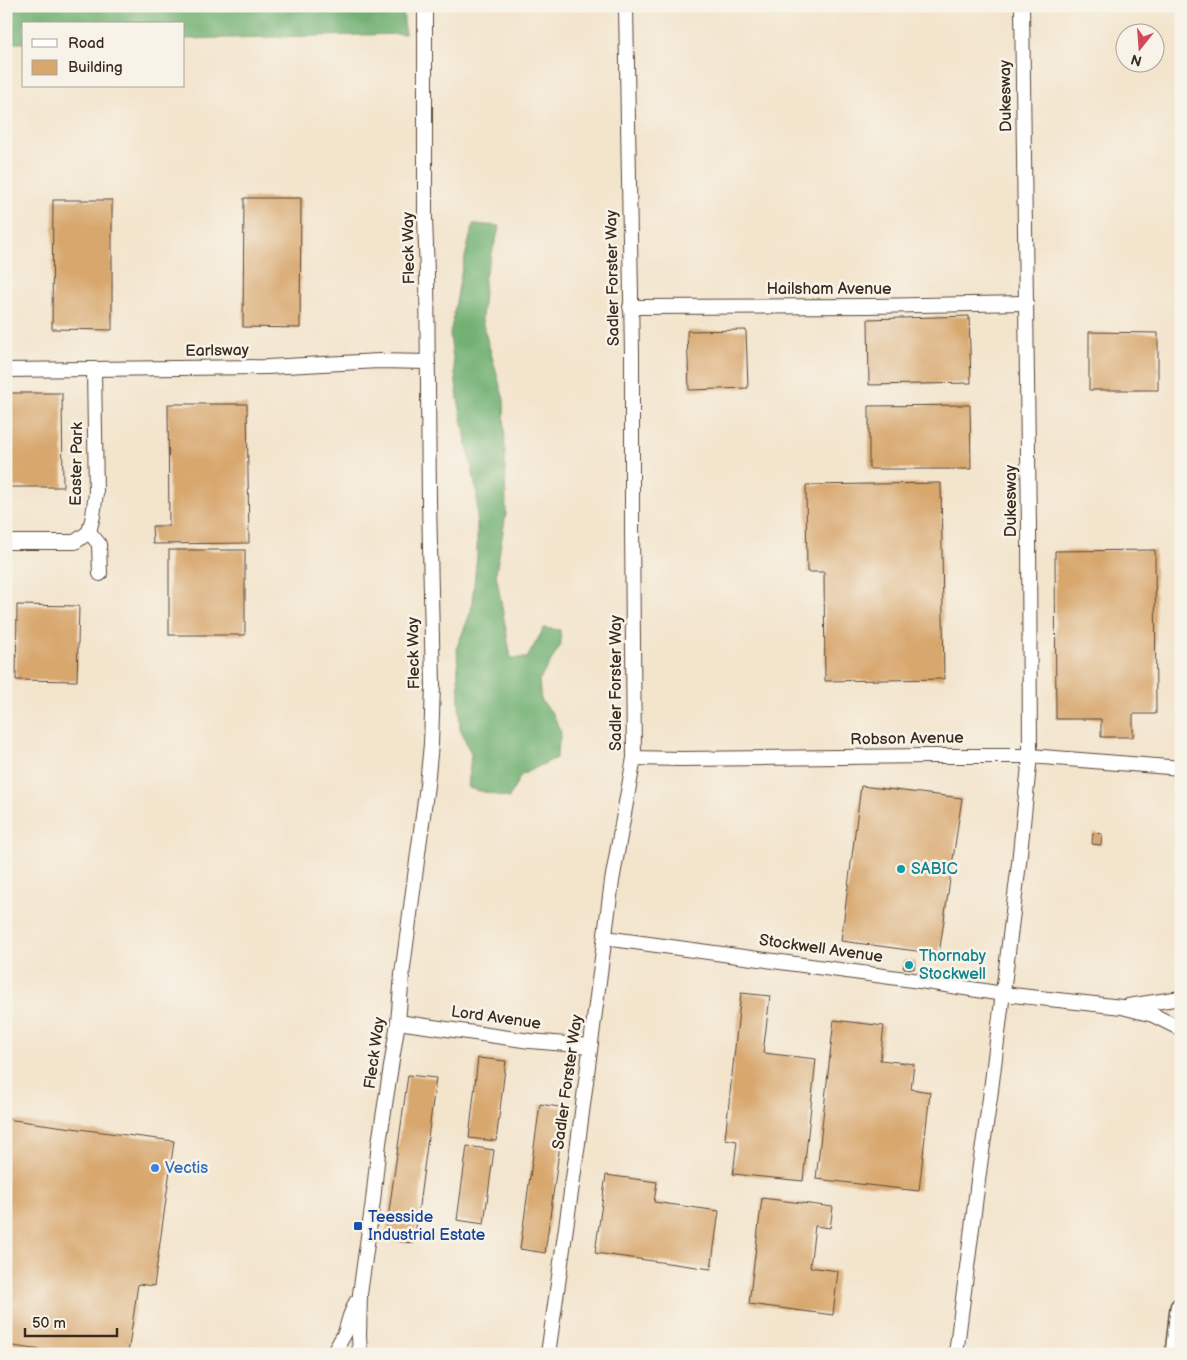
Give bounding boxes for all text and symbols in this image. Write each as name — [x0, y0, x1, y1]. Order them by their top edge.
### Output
legend — [22, 22, 185, 88]
north arrow — [1114, 22, 1164, 72]
text: Road — [68, 34, 104, 53]
text: N — [1129, 50, 1144, 70]
text: Building — [68, 58, 123, 77]
street label: Dukesway — [996, 59, 1016, 132]
street label: Sadler Forster Way — [602, 209, 624, 346]
street label: Fleck Way — [399, 211, 419, 284]
street label: Hailsham Avenue — [766, 280, 892, 299]
street label: Earlsway — [185, 341, 250, 361]
street label: Easter Park — [67, 422, 87, 506]
street label: Dukesway — [1002, 464, 1021, 537]
street label: Sadler Forster Way — [607, 614, 626, 751]
street label: Fleck Way — [404, 616, 424, 689]
street label: Robson Avenue — [850, 729, 964, 749]
place label: SABIC — [911, 860, 958, 879]
marker: SABIC — [895, 863, 907, 875]
street label: Stockwell Avenue — [758, 931, 885, 967]
place label: Thornaby Stockwell — [919, 947, 987, 984]
marker: Thornaby Stockwell — [903, 959, 915, 971]
street label: Lord Avenue — [450, 1002, 543, 1034]
street label: Sadler Forster Way — [549, 1013, 587, 1151]
street label: Fleck Way — [361, 1015, 390, 1090]
place label: Vectis — [165, 1159, 208, 1178]
marker: Vectis — [149, 1162, 161, 1174]
place label: Teesside Industrial Estate — [368, 1208, 486, 1245]
marker: Teesside Industrial Estate — [352, 1220, 364, 1232]
scale bar — [25, 1305, 118, 1337]
text: 50 m — [32, 1314, 66, 1333]

